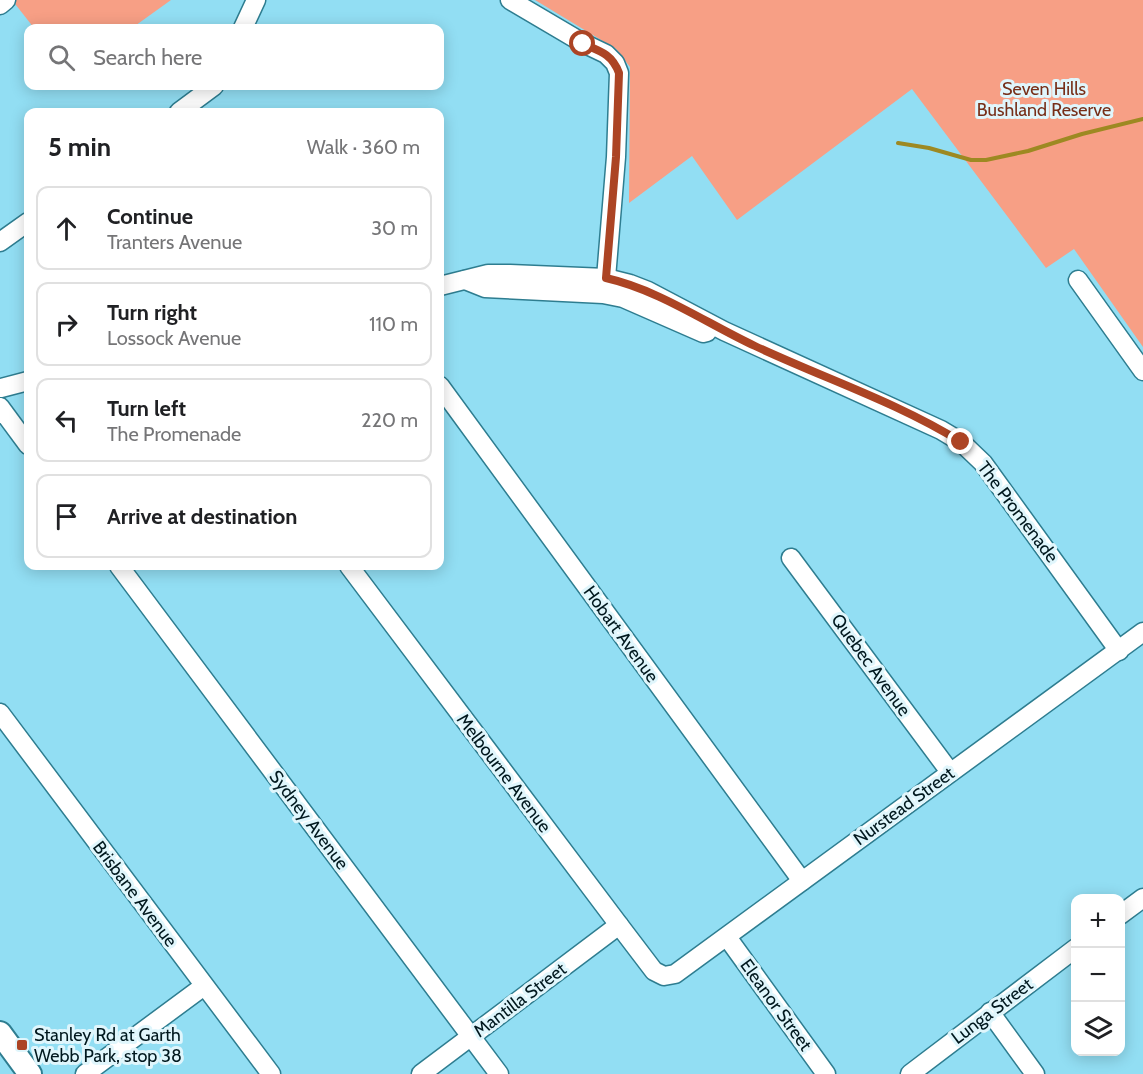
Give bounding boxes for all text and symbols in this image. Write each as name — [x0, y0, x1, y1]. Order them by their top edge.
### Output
search box — [24, 24, 444, 90]
route start — [569, 30, 595, 56]
icon: search — [45, 41, 78, 74]
text: Search here — [93, 44, 202, 71]
park label: Seven Hills Bushland Reserve — [977, 78, 1111, 121]
text: 5 min — [48, 131, 111, 163]
text: Walk · 360 m — [307, 135, 420, 159]
text: Continue — [107, 203, 193, 230]
icon: ahead — [50, 212, 83, 245]
text: 30 m — [371, 216, 418, 240]
text: Tranters Avenue — [107, 230, 242, 254]
text: Turn right — [107, 299, 197, 326]
icon: right — [50, 308, 83, 341]
text: 110 m — [369, 312, 418, 336]
text: Lossock Avenue — [107, 326, 241, 350]
text: Turn left — [107, 395, 186, 422]
icon: left — [50, 404, 83, 437]
text: 220 m — [361, 408, 418, 432]
text: The Promenade — [107, 422, 241, 446]
route end — [947, 428, 973, 454]
street label: The Promenade — [973, 457, 1063, 567]
icon: arrive — [50, 500, 83, 533]
text: Arrive at destination — [107, 503, 297, 530]
street label: Hobart Avenue — [579, 581, 663, 687]
street label: Quebec Avenue — [827, 610, 915, 720]
street label: Melbourne Avenue — [452, 709, 556, 837]
street label: Nurstead Street — [849, 762, 959, 850]
street label: Sydney Avenue — [265, 766, 353, 874]
street label: Brisbane Avenue — [88, 837, 182, 951]
map controls — [1071, 894, 1125, 1056]
button: + — [1071, 894, 1125, 948]
button: − — [1071, 948, 1125, 1002]
street label: Eleanor Street — [735, 955, 817, 1055]
street label: Mantilla Street — [469, 958, 571, 1042]
street label: Lunga Street — [947, 973, 1037, 1049]
button: layers — [1071, 1002, 1125, 1056]
place label: Stanley Rd at Garth Webb Park, stop 38 — [34, 1024, 182, 1067]
marker: Stanley Rd at Garth Webb Park, stop 38 — [15, 1038, 29, 1052]

